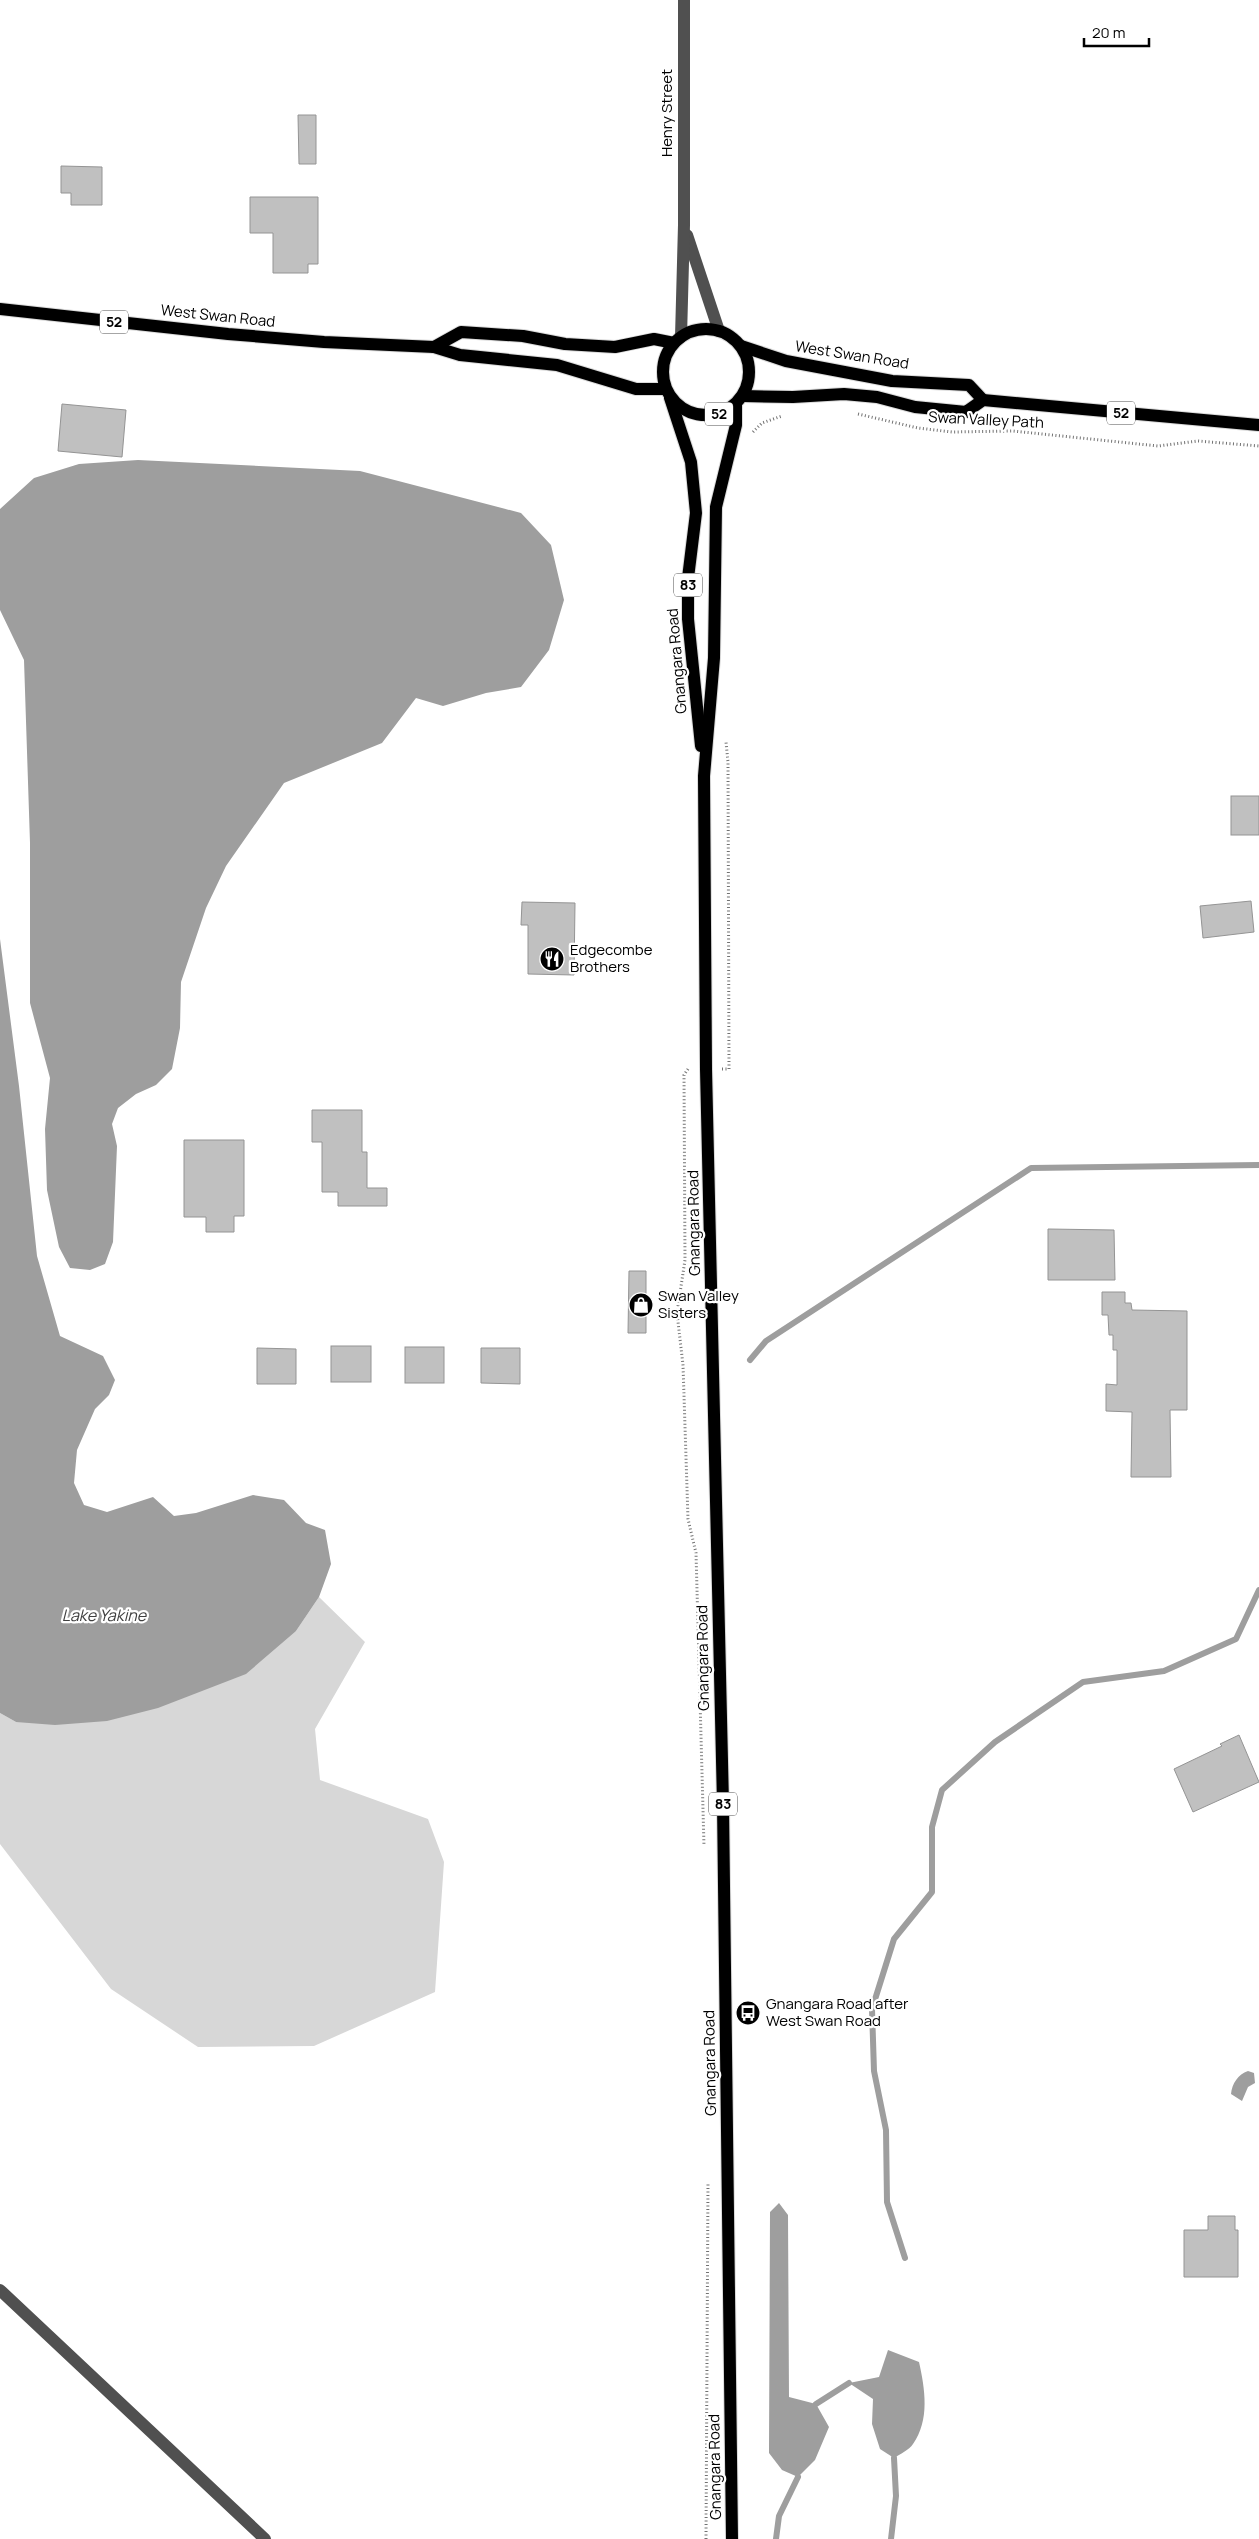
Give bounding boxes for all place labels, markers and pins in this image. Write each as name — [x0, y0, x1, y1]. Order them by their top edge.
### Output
place label: Edgecombe Brothers — [570, 939, 653, 977]
restaurant icon: Edgecombe Brothers — [539, 946, 565, 972]
place label: Swan Valley Sisters — [658, 1285, 739, 1323]
shop icon: Swan Valley Sisters — [628, 1292, 654, 1318]
place label: Gnangara Road after West Swan Road — [766, 1993, 909, 2031]
bus stop icon: Gnangara Road after West Swan Road — [735, 2000, 761, 2026]

